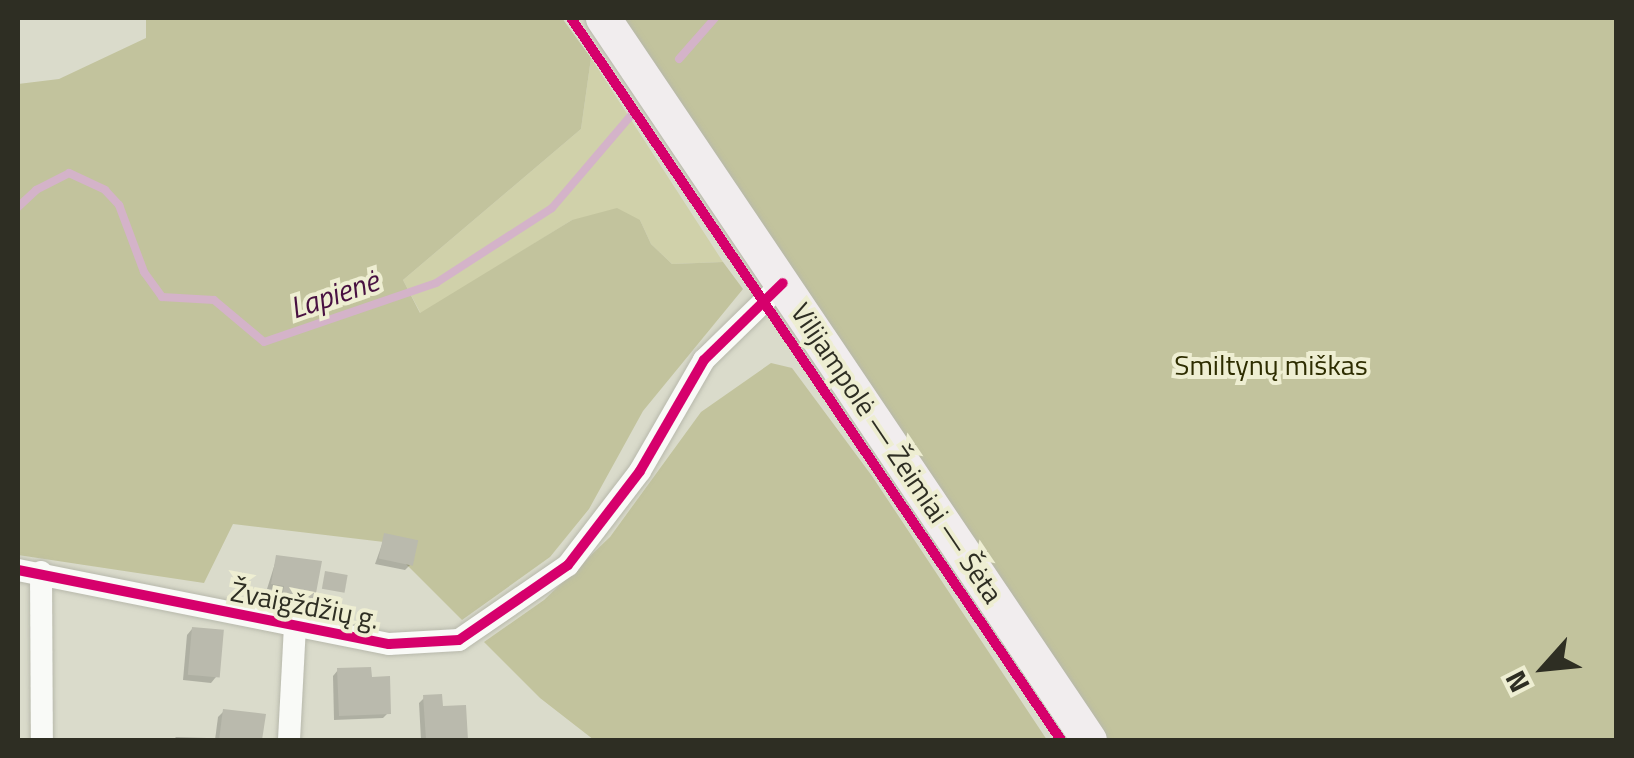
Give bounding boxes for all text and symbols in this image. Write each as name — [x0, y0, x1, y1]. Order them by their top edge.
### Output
water label: Lapienė — [285, 262, 383, 326]
street label: Vilijampolė — Žeimiai — Šėta — [784, 297, 1010, 609]
park label: Smiltynų miškas — [1174, 348, 1368, 382]
street label: Žvaigždžių g. — [228, 574, 382, 636]
north arrow — [1494, 618, 1594, 718]
text: N — [1493, 663, 1540, 700]

